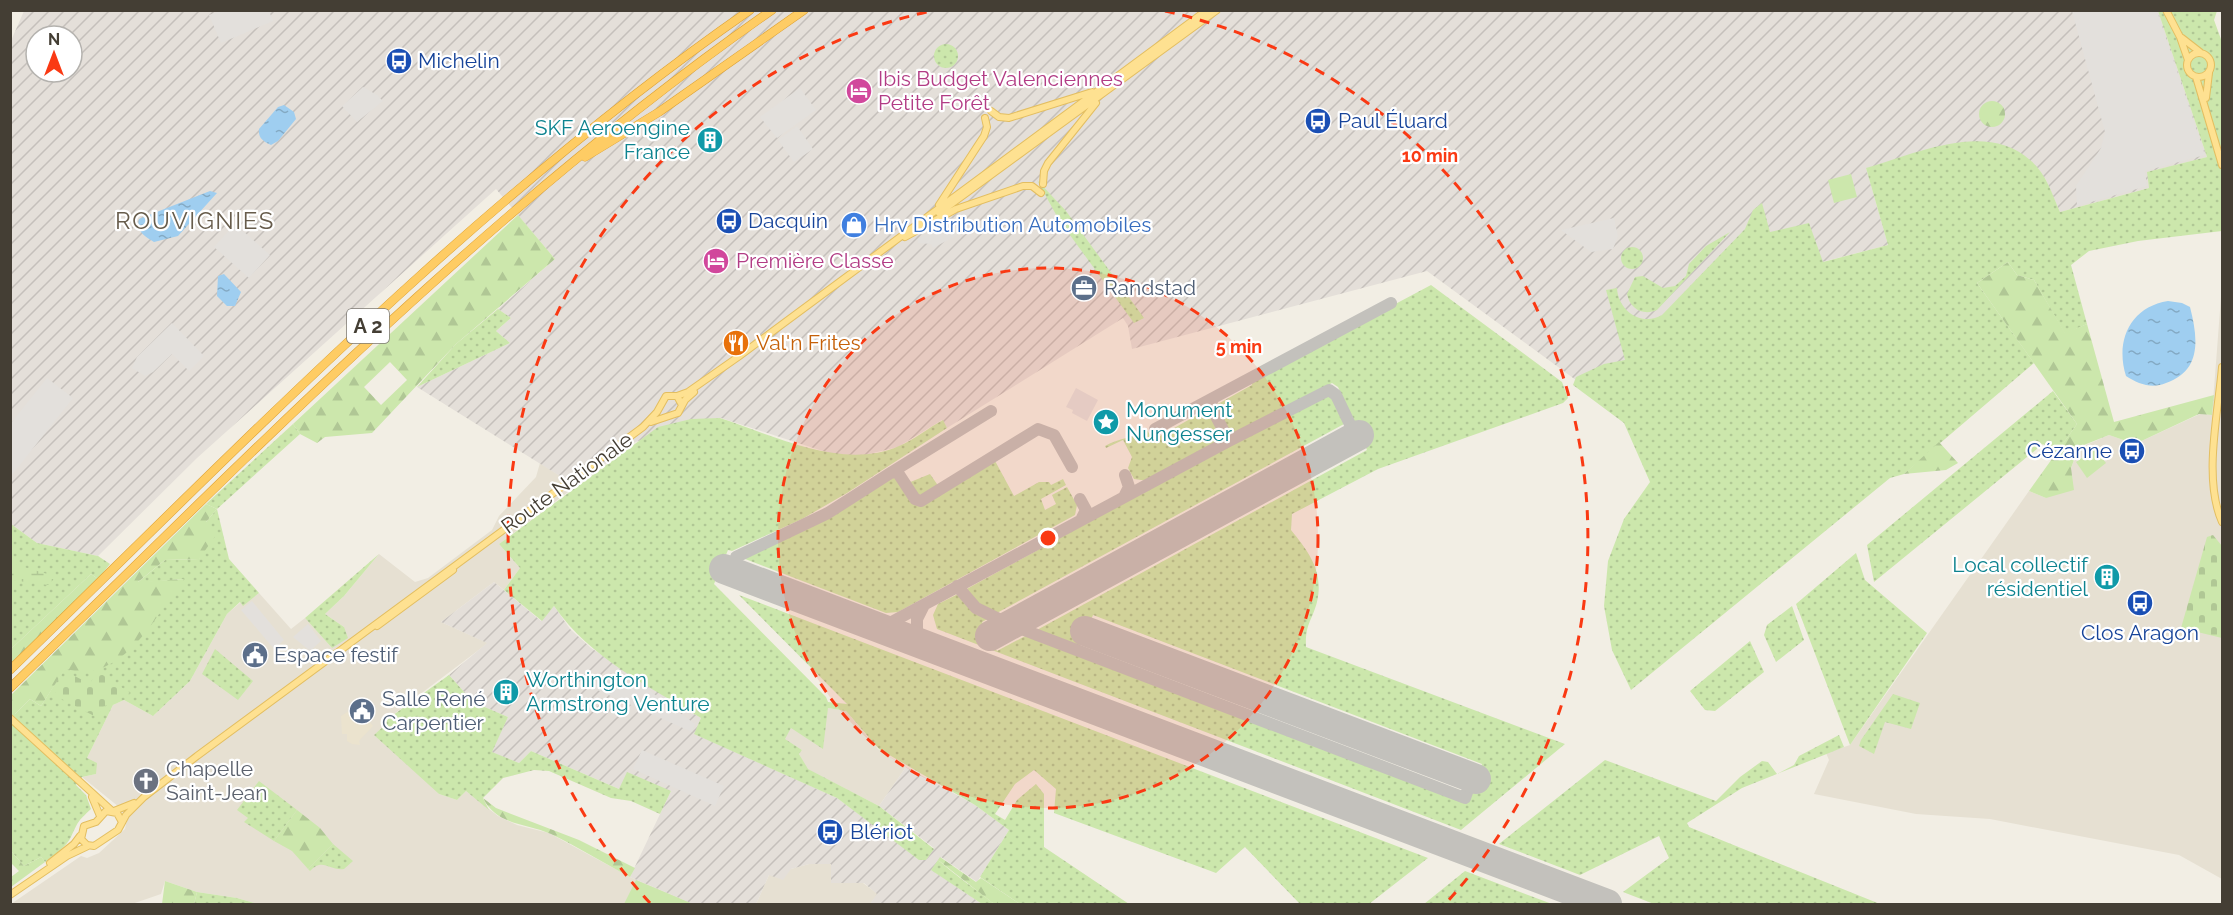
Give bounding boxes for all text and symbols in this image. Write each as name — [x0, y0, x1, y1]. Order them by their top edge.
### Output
north arrow — [24, 24, 84, 84]
text: N — [48, 30, 60, 49]
bus stop icon: Michelin — [384, 46, 414, 76]
place label: Michelin — [418, 48, 500, 73]
place label: Ibis Budget Valenciennes Petite Forêt — [878, 66, 1123, 115]
hotel icon: Ibis Budget Valenciennes Petite Forêt — [844, 76, 874, 106]
bus stop icon: Paul Éluard — [1303, 106, 1333, 136]
place label: Paul Éluard — [1338, 108, 1448, 133]
place label: SKF Aeroengine France — [535, 115, 690, 164]
building icon: SKF Aeroengine France — [695, 125, 725, 155]
text: 10 min — [1402, 145, 1458, 166]
district label: ROUVIGNIES — [115, 206, 275, 235]
bus stop icon: Dacquin — [714, 206, 744, 236]
place label: Dacquin — [748, 208, 828, 233]
shop icon: Hrv Distribution Automobiles — [839, 210, 869, 240]
place label: Hrv Distribution Automobiles — [874, 212, 1151, 237]
hotel icon: Première Classe — [701, 246, 731, 276]
place label: Première Classe — [736, 248, 894, 273]
office icon: Randstad — [1069, 273, 1099, 303]
place label: Randstad — [1104, 275, 1196, 300]
road number: A 2 — [347, 309, 389, 343]
restaurant icon: Val'n Frites — [721, 328, 751, 358]
place label: Val'n Frites — [756, 330, 861, 355]
text: 5 min — [1216, 336, 1262, 357]
place label: Monument Nungesser — [1126, 397, 1233, 446]
place icon: Monument Nungesser — [1091, 407, 1121, 437]
street label: Route Nationale — [496, 427, 637, 539]
bus stop icon: Cézanne — [2117, 436, 2147, 466]
place label: Cézanne — [2027, 438, 2112, 463]
centre of rings — [1038, 528, 1058, 548]
place label: Local collectif résidentiel — [1952, 552, 2089, 601]
building icon: Local collectif résidentiel — [2092, 562, 2122, 592]
bus stop icon: Clos Aragon — [2125, 588, 2155, 618]
place label: Clos Aragon — [2081, 620, 2199, 645]
public building icon: Espace festif — [240, 640, 270, 670]
place label: Espace festif — [274, 642, 399, 667]
place label: Worthington Armstrong Venture — [526, 667, 710, 716]
building icon: Worthington Armstrong Venture — [491, 677, 521, 707]
place label: Salle René Carpentier — [382, 686, 486, 735]
public building icon: Salle René Carpentier — [347, 696, 377, 726]
place label: Chapelle Saint-Jean — [166, 756, 268, 805]
church icon: Chapelle Saint-Jean — [131, 766, 161, 796]
bus stop icon: Blériot — [815, 817, 845, 847]
place label: Blériot — [850, 819, 913, 844]

